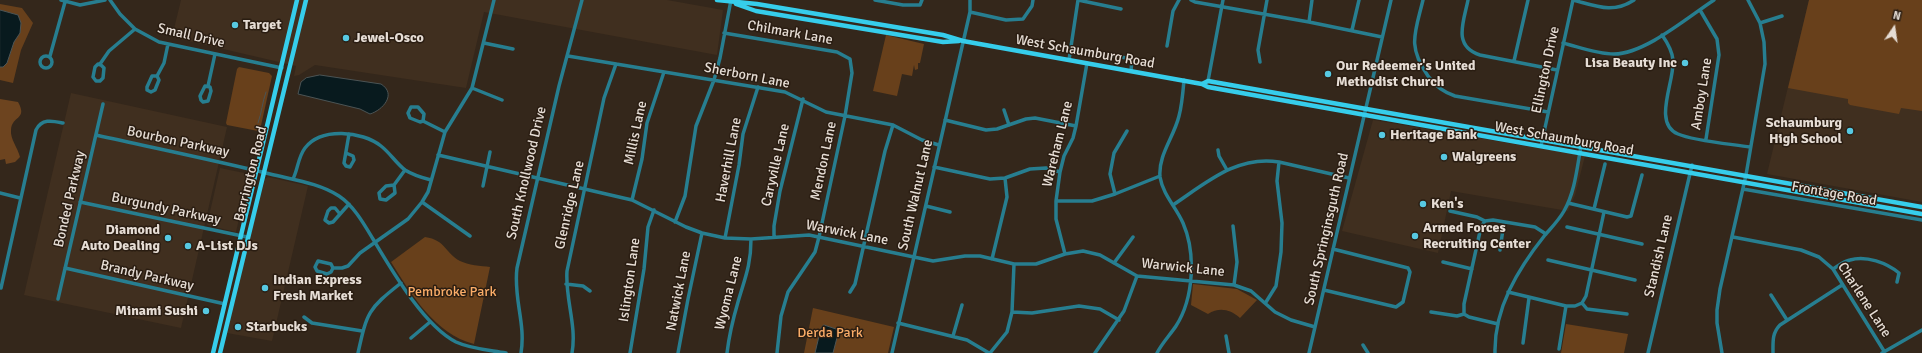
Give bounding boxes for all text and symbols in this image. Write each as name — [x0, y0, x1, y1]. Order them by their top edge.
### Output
north arrow — [1874, 8, 1914, 48]
text: N — [1892, 9, 1902, 23]
place label: Target — [243, 17, 281, 33]
street label: Chilmark Lane — [746, 17, 834, 49]
street label: Small Drive — [156, 20, 226, 52]
marker: Target — [230, 20, 240, 30]
street label: Ellington Drive — [1529, 25, 1563, 115]
place label: Jewel-Osco — [354, 30, 424, 46]
street label: West Schaumburg Road — [1014, 31, 1156, 73]
marker: Jewel-Osco — [341, 33, 351, 43]
place label: Lisa Beauty Inc — [1585, 55, 1677, 71]
street label: Amboy Lane — [1688, 57, 1716, 131]
place label: Our Redeemer's United Methodist Church — [1336, 58, 1476, 90]
marker: Lisa Beauty Inc — [1680, 58, 1690, 68]
street label: Sherborn Lane — [703, 59, 791, 93]
marker: Our Redeemer's United Methodist Church — [1323, 69, 1333, 79]
street label: Millis Lane — [621, 99, 651, 167]
street label: Wareham Lane — [1039, 99, 1077, 189]
street label: South Knollwood Drive — [504, 105, 550, 241]
place label: Schaumburg High School — [1766, 115, 1842, 148]
street label: Haverhill Lane — [713, 116, 745, 204]
street label: West Schaumburg Road — [1493, 118, 1635, 160]
street label: Mendon Lane — [807, 120, 841, 202]
street label: Caryville Lane — [758, 122, 794, 208]
street label: Bourbon Parkway — [125, 123, 231, 161]
street label: Barrington Road — [231, 125, 271, 223]
marker: Schaumburg High School — [1845, 126, 1855, 136]
place label: Heritage Bank — [1390, 127, 1477, 143]
marker: Heritage Bank — [1377, 130, 1387, 140]
street label: South Walnut Lane — [895, 138, 937, 252]
street label: Bonded Parkway — [51, 149, 89, 249]
place label: Walgreens — [1452, 149, 1516, 165]
street label: South Springinsguth Road — [1301, 151, 1353, 307]
marker: Walgreens — [1439, 152, 1449, 162]
street label: Glenridge Lane — [552, 159, 588, 251]
street label: Frontage Road — [1790, 178, 1878, 210]
street label: Burgundy Parkway — [110, 189, 222, 229]
place label: Ken's — [1431, 196, 1464, 212]
marker: Ken's — [1418, 199, 1428, 209]
street label: Standish Lane — [1641, 213, 1677, 299]
street label: Warwick Lane — [804, 217, 890, 249]
place label: Armed Forces Recruiting Center — [1423, 220, 1531, 252]
place label: Diamond Auto Dealing — [81, 222, 160, 254]
marker: Armed Forces Recruiting Center — [1410, 231, 1420, 241]
marker: Diamond Auto Dealing — [163, 233, 173, 243]
street label: Islington Lane — [616, 237, 644, 323]
place label: A-List DJs — [196, 238, 258, 254]
marker: A-List DJs — [183, 241, 193, 251]
street label: Natwick Lane — [663, 250, 695, 332]
street label: Wyoma Lane — [712, 254, 746, 332]
street label: Warwick Lane — [1141, 255, 1225, 281]
street label: Brandy Parkway — [99, 257, 195, 295]
street label: Charlene Lane — [1834, 259, 1894, 341]
place label: Indian Express Fresh Market — [273, 272, 362, 304]
marker: Indian Express Fresh Market — [260, 283, 270, 293]
park label: Pembroke Park — [407, 284, 497, 300]
place label: Minami Sushi — [115, 303, 198, 319]
marker: Minami Sushi — [201, 306, 211, 316]
place label: Starbucks — [246, 319, 307, 335]
marker: Starbucks — [233, 322, 243, 332]
park label: Derda Park — [797, 325, 863, 341]

